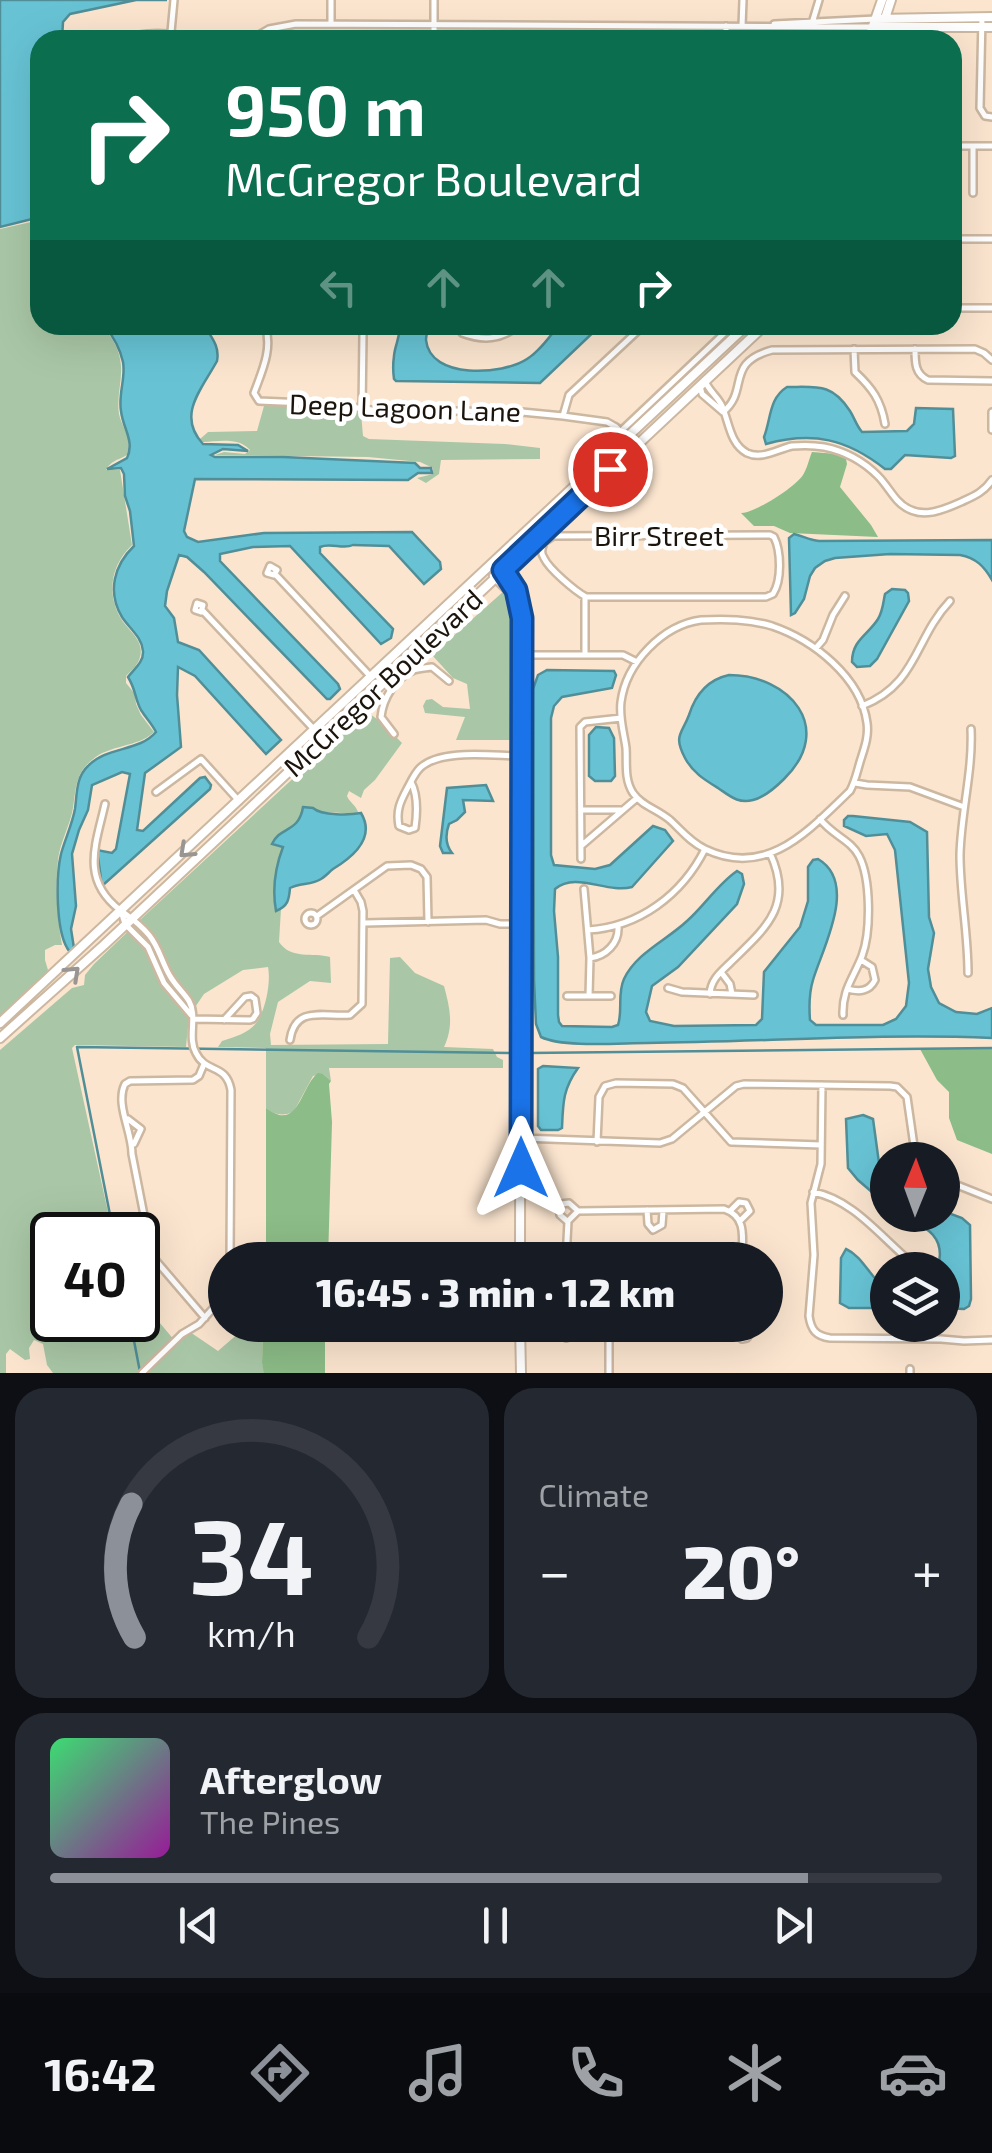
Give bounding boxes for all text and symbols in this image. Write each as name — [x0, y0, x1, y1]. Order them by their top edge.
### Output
text: 950 m — [225, 66, 426, 150]
icon: right — [60, 70, 190, 200]
text: McGregor Boulevard — [225, 151, 642, 205]
icon: left — [311, 260, 366, 315]
icon: ahead — [416, 260, 471, 315]
icon: ahead — [521, 260, 576, 315]
icon: right — [626, 260, 681, 315]
street label: Deep Lagoon Lane — [289, 386, 521, 428]
pin — [568, 427, 653, 512]
icon: arrive — [583, 442, 638, 497]
street label: Birr Street — [594, 518, 724, 552]
street label: McGregor Boulevard — [276, 581, 489, 783]
one-way arrow — [179, 839, 197, 857]
one-way arrow — [61, 967, 79, 985]
position arrow — [469, 1116, 573, 1220]
north arrow — [870, 1142, 960, 1232]
map controls — [870, 1142, 960, 1342]
speed limit sign: 40 — [30, 1212, 160, 1342]
button: layers — [870, 1252, 960, 1342]
text: 16:45 · 3 min · 1.2 km — [316, 1269, 675, 1315]
text: Climate — [539, 1475, 649, 1513]
text: 34 — [189, 1491, 314, 1616]
text: 20° — [682, 1524, 800, 1614]
text: − — [539, 1537, 571, 1603]
text: + — [912, 1537, 942, 1603]
text: km/h — [207, 1611, 296, 1654]
text: Afterglow — [200, 1756, 382, 1802]
text: The Pines — [200, 1802, 340, 1840]
icon: previous — [171, 1898, 226, 1953]
icon: pause — [468, 1898, 523, 1953]
icon: next — [766, 1898, 821, 1953]
icon: directions — [245, 2038, 315, 2108]
icon: music — [403, 2038, 473, 2108]
icon: phone — [561, 2038, 631, 2108]
icon: climate — [720, 2038, 790, 2108]
icon: car — [878, 2038, 948, 2108]
text: 16:42 — [44, 2046, 157, 2100]

